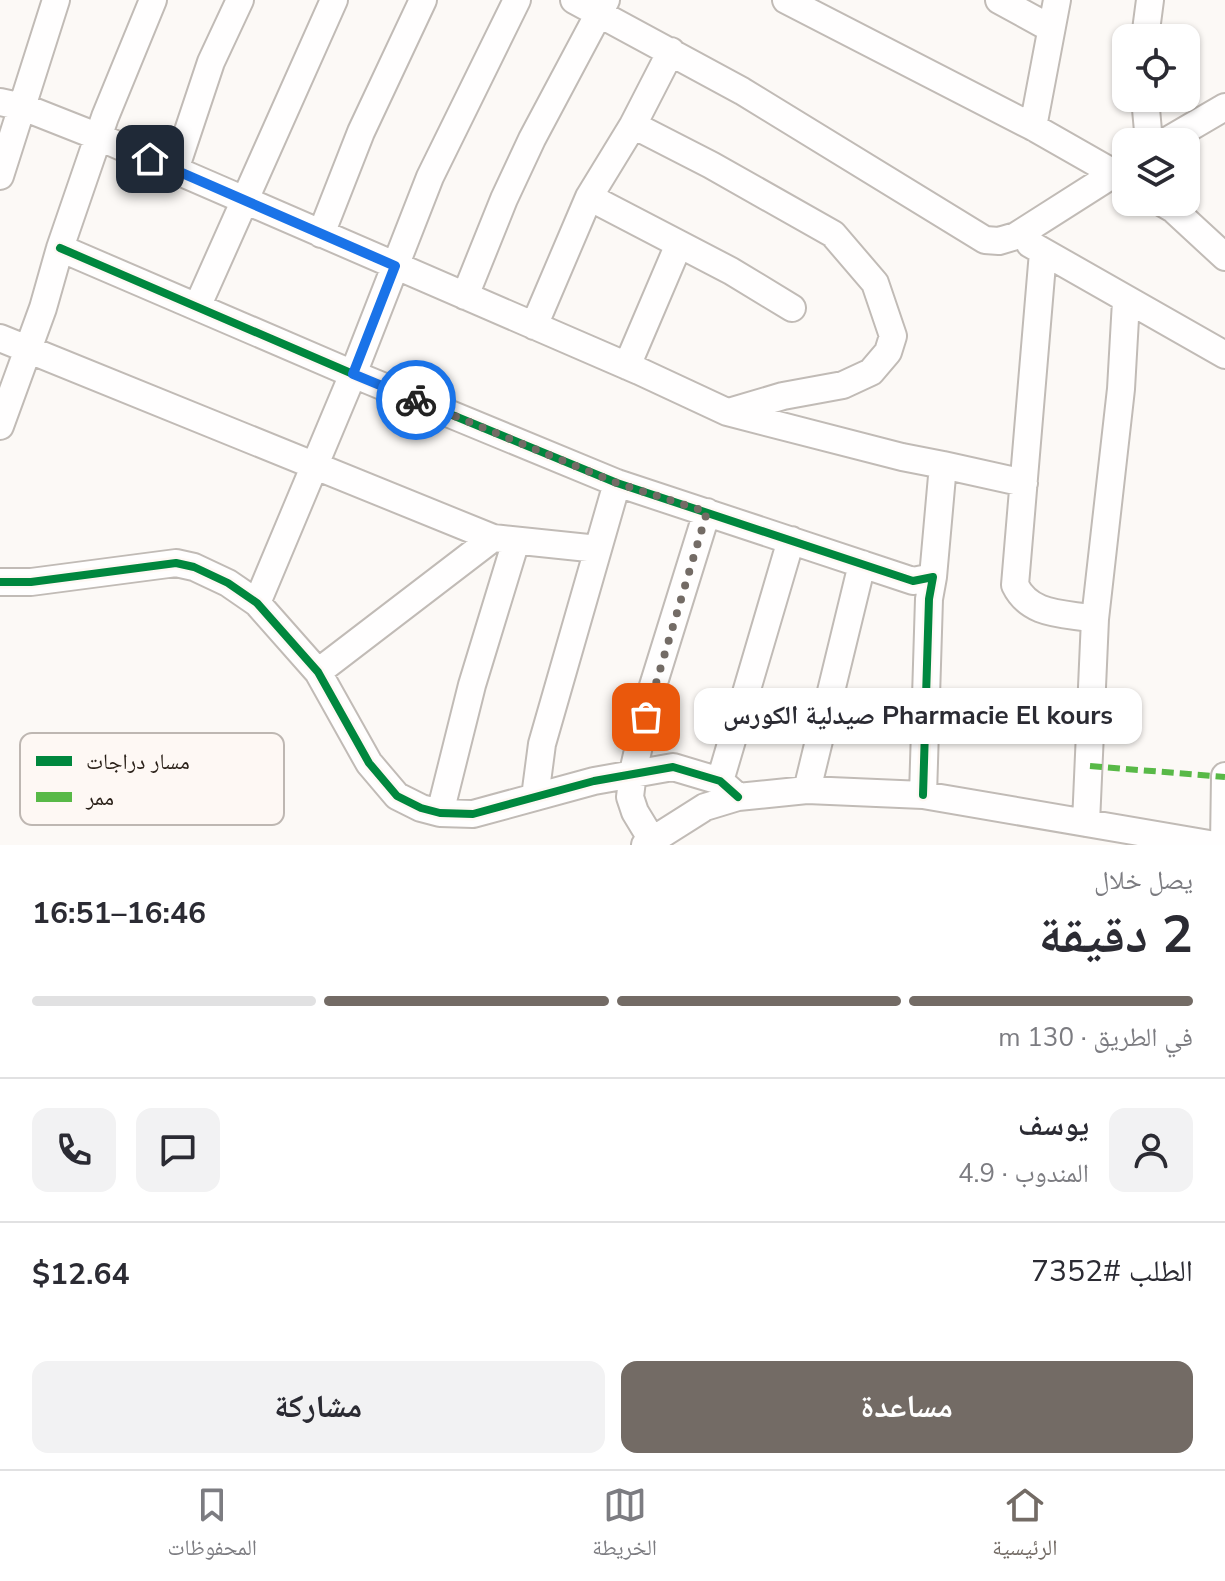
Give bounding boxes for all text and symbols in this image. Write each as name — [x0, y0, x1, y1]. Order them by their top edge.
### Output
map controls — [1112, 24, 1200, 216]
button: locate — [1112, 24, 1200, 112]
pin — [116, 125, 184, 193]
button: layers — [1112, 128, 1200, 216]
icon: home — [128, 137, 172, 181]
courier — [376, 360, 456, 440]
icon: bike — [394, 378, 438, 422]
pin — [612, 683, 680, 751]
callout: Pharmacie El kours صيدلية الكورس — [694, 689, 1142, 745]
icon: bag — [624, 695, 668, 739]
text: Pharmacie El kours صيدلية الكورس — [723, 698, 1113, 733]
legend — [20, 733, 284, 825]
text: مسار دراجات — [86, 747, 190, 777]
text: ممر — [85, 783, 114, 813]
text: يصل خلال — [1094, 863, 1193, 898]
text: 16:46–16:51 — [32, 893, 206, 934]
text: 2 دقيقة — [1039, 899, 1193, 970]
text: في الطريق · 130 m — [998, 1020, 1193, 1055]
text: يوسف — [1018, 1105, 1089, 1146]
button: phone — [32, 1108, 116, 1192]
button: chat — [136, 1108, 220, 1192]
button: person — [1109, 1108, 1193, 1192]
text: المندوب · 4.9 — [958, 1156, 1089, 1191]
text: الطلب #7352 — [1031, 1251, 1193, 1292]
text: $12.64 — [32, 1254, 129, 1295]
button: مشاركة — [32, 1361, 605, 1453]
button: مساعدة — [621, 1361, 1193, 1453]
tab: المحفوظات — [168, 1483, 257, 1569]
tab: الخريطة — [592, 1483, 657, 1569]
tab: الرئيسية — [992, 1483, 1057, 1569]

